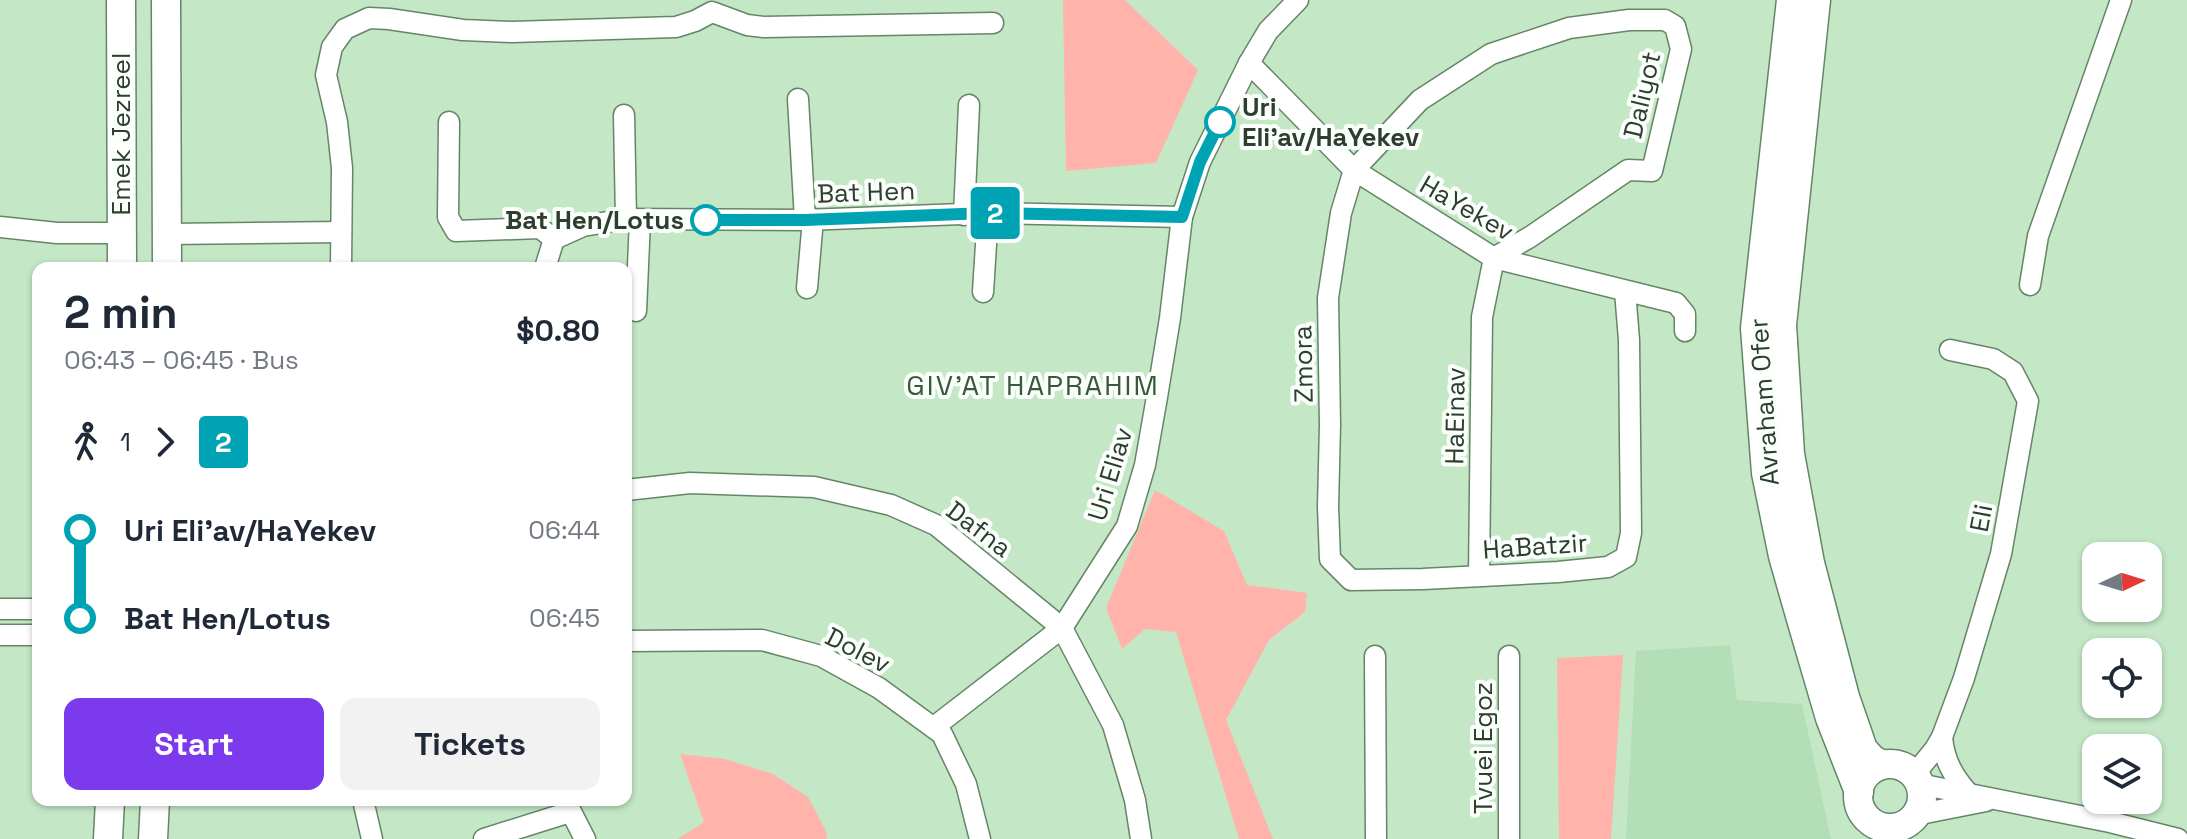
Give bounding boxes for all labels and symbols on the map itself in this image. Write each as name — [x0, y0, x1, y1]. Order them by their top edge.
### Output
street label: Daliyot — [1615, 48, 1669, 142]
street label: Emek Jezreel — [104, 53, 138, 215]
place label: Uri Eli'av/HaYekev — [1242, 90, 1419, 154]
marker: Uri Eli'av/HaYekev — [1205, 107, 1235, 137]
street label: HaYekev — [1414, 167, 1520, 249]
street label: Bat Hen — [816, 173, 916, 211]
line badge: 2 — [969, 187, 1021, 239]
place label: Bat Hen/Lotus — [505, 203, 684, 237]
marker: Bat Hen/Lotus — [691, 205, 721, 235]
street label: Avraham Ofer — [1741, 317, 1787, 487]
street label: Zmora — [1285, 325, 1321, 403]
district label: GIV'AT HAPRAHIM — [906, 367, 1160, 403]
street label: HaEinav — [1437, 367, 1473, 465]
street label: Uri Eliav — [1080, 423, 1140, 525]
street label: Dafna — [939, 493, 1019, 565]
street label: Eli — [1962, 501, 2000, 535]
street label: HaBatzir — [1481, 525, 1589, 567]
north arrow — [2082, 542, 2162, 622]
street label: Dolev — [820, 619, 896, 681]
street label: Tvuei Egoz — [1466, 682, 1500, 814]

